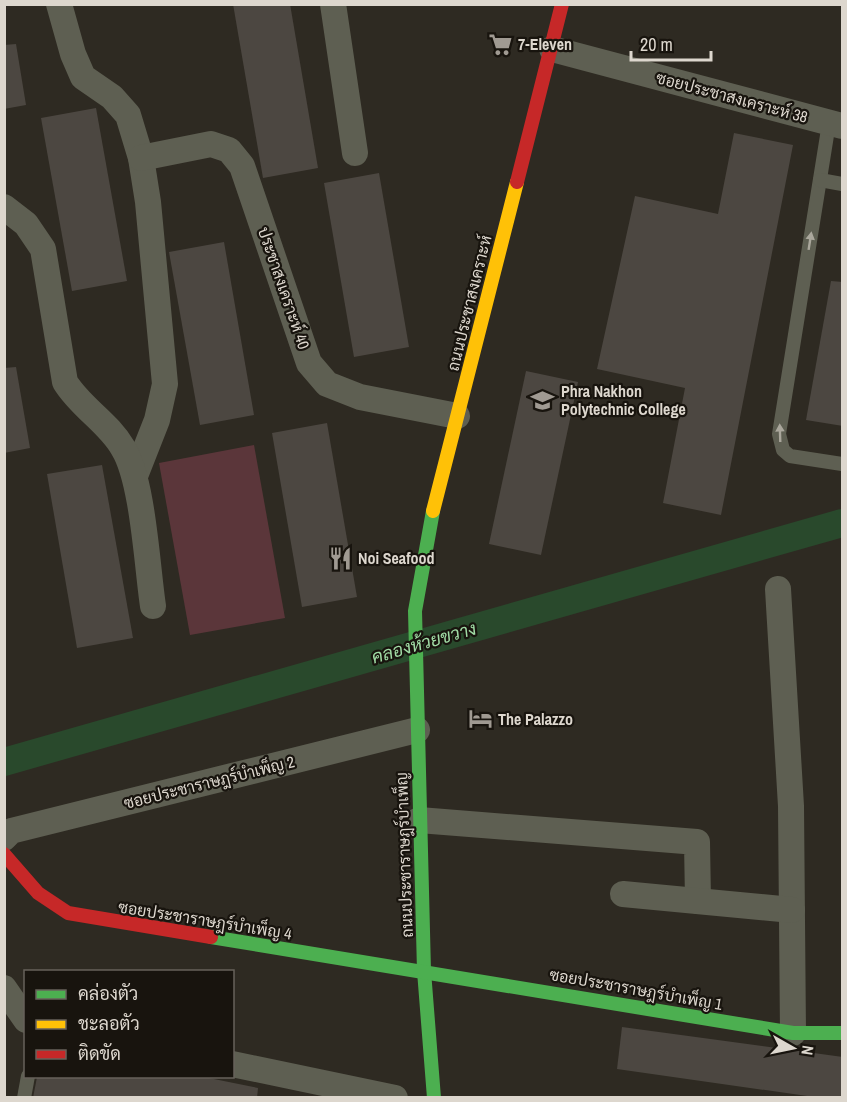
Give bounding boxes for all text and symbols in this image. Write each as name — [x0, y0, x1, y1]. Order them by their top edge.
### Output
scale bar — [631, 24, 710, 62]
supermarket icon: 7-Eleven — [487, 31, 513, 57]
text: 20 m — [640, 32, 673, 57]
place label: 7-Eleven — [518, 33, 572, 55]
street label: ซอยประชาสงเคราะห์ 38 — [654, 65, 811, 128]
street label: ประชาสงเคราะห์ 40 — [253, 224, 316, 352]
one-way arrow — [805, 231, 814, 250]
street label: ถนนประชาสงเคราะห์ — [441, 233, 497, 373]
place label: Phra Nakhon Polytechnic College — [561, 380, 686, 420]
school or university icon: Phra Nakhon Polytechnic College — [530, 387, 556, 413]
one-way arrow — [776, 424, 785, 443]
restaurant icon: Noi Seafood — [327, 545, 353, 571]
place label: Noi Seafood — [358, 547, 435, 569]
water label: คลองห้วยขวาง — [369, 616, 479, 669]
hotel icon: The Palazzo — [467, 706, 493, 732]
place label: The Palazzo — [498, 708, 573, 730]
street label: ซอยประชาราษฎร์บำเพ็ญ 2 — [121, 748, 297, 814]
street label: ถนนประชาราษฎร์บำเพ็ญ — [388, 772, 418, 938]
street label: ซอยประชาราษฎร์บำเพ็ญ 4 — [117, 893, 294, 945]
street label: ซอยประชาราษฎร์บำเพ็ญ 1 — [548, 961, 725, 1015]
legend — [24, 970, 234, 1078]
text: คล่องตัว — [78, 981, 138, 1006]
text: ชะลอตัว — [78, 1011, 140, 1036]
north arrow — [763, 1018, 823, 1078]
text: ติดขัด — [78, 1041, 121, 1066]
text: N — [796, 1044, 819, 1057]

